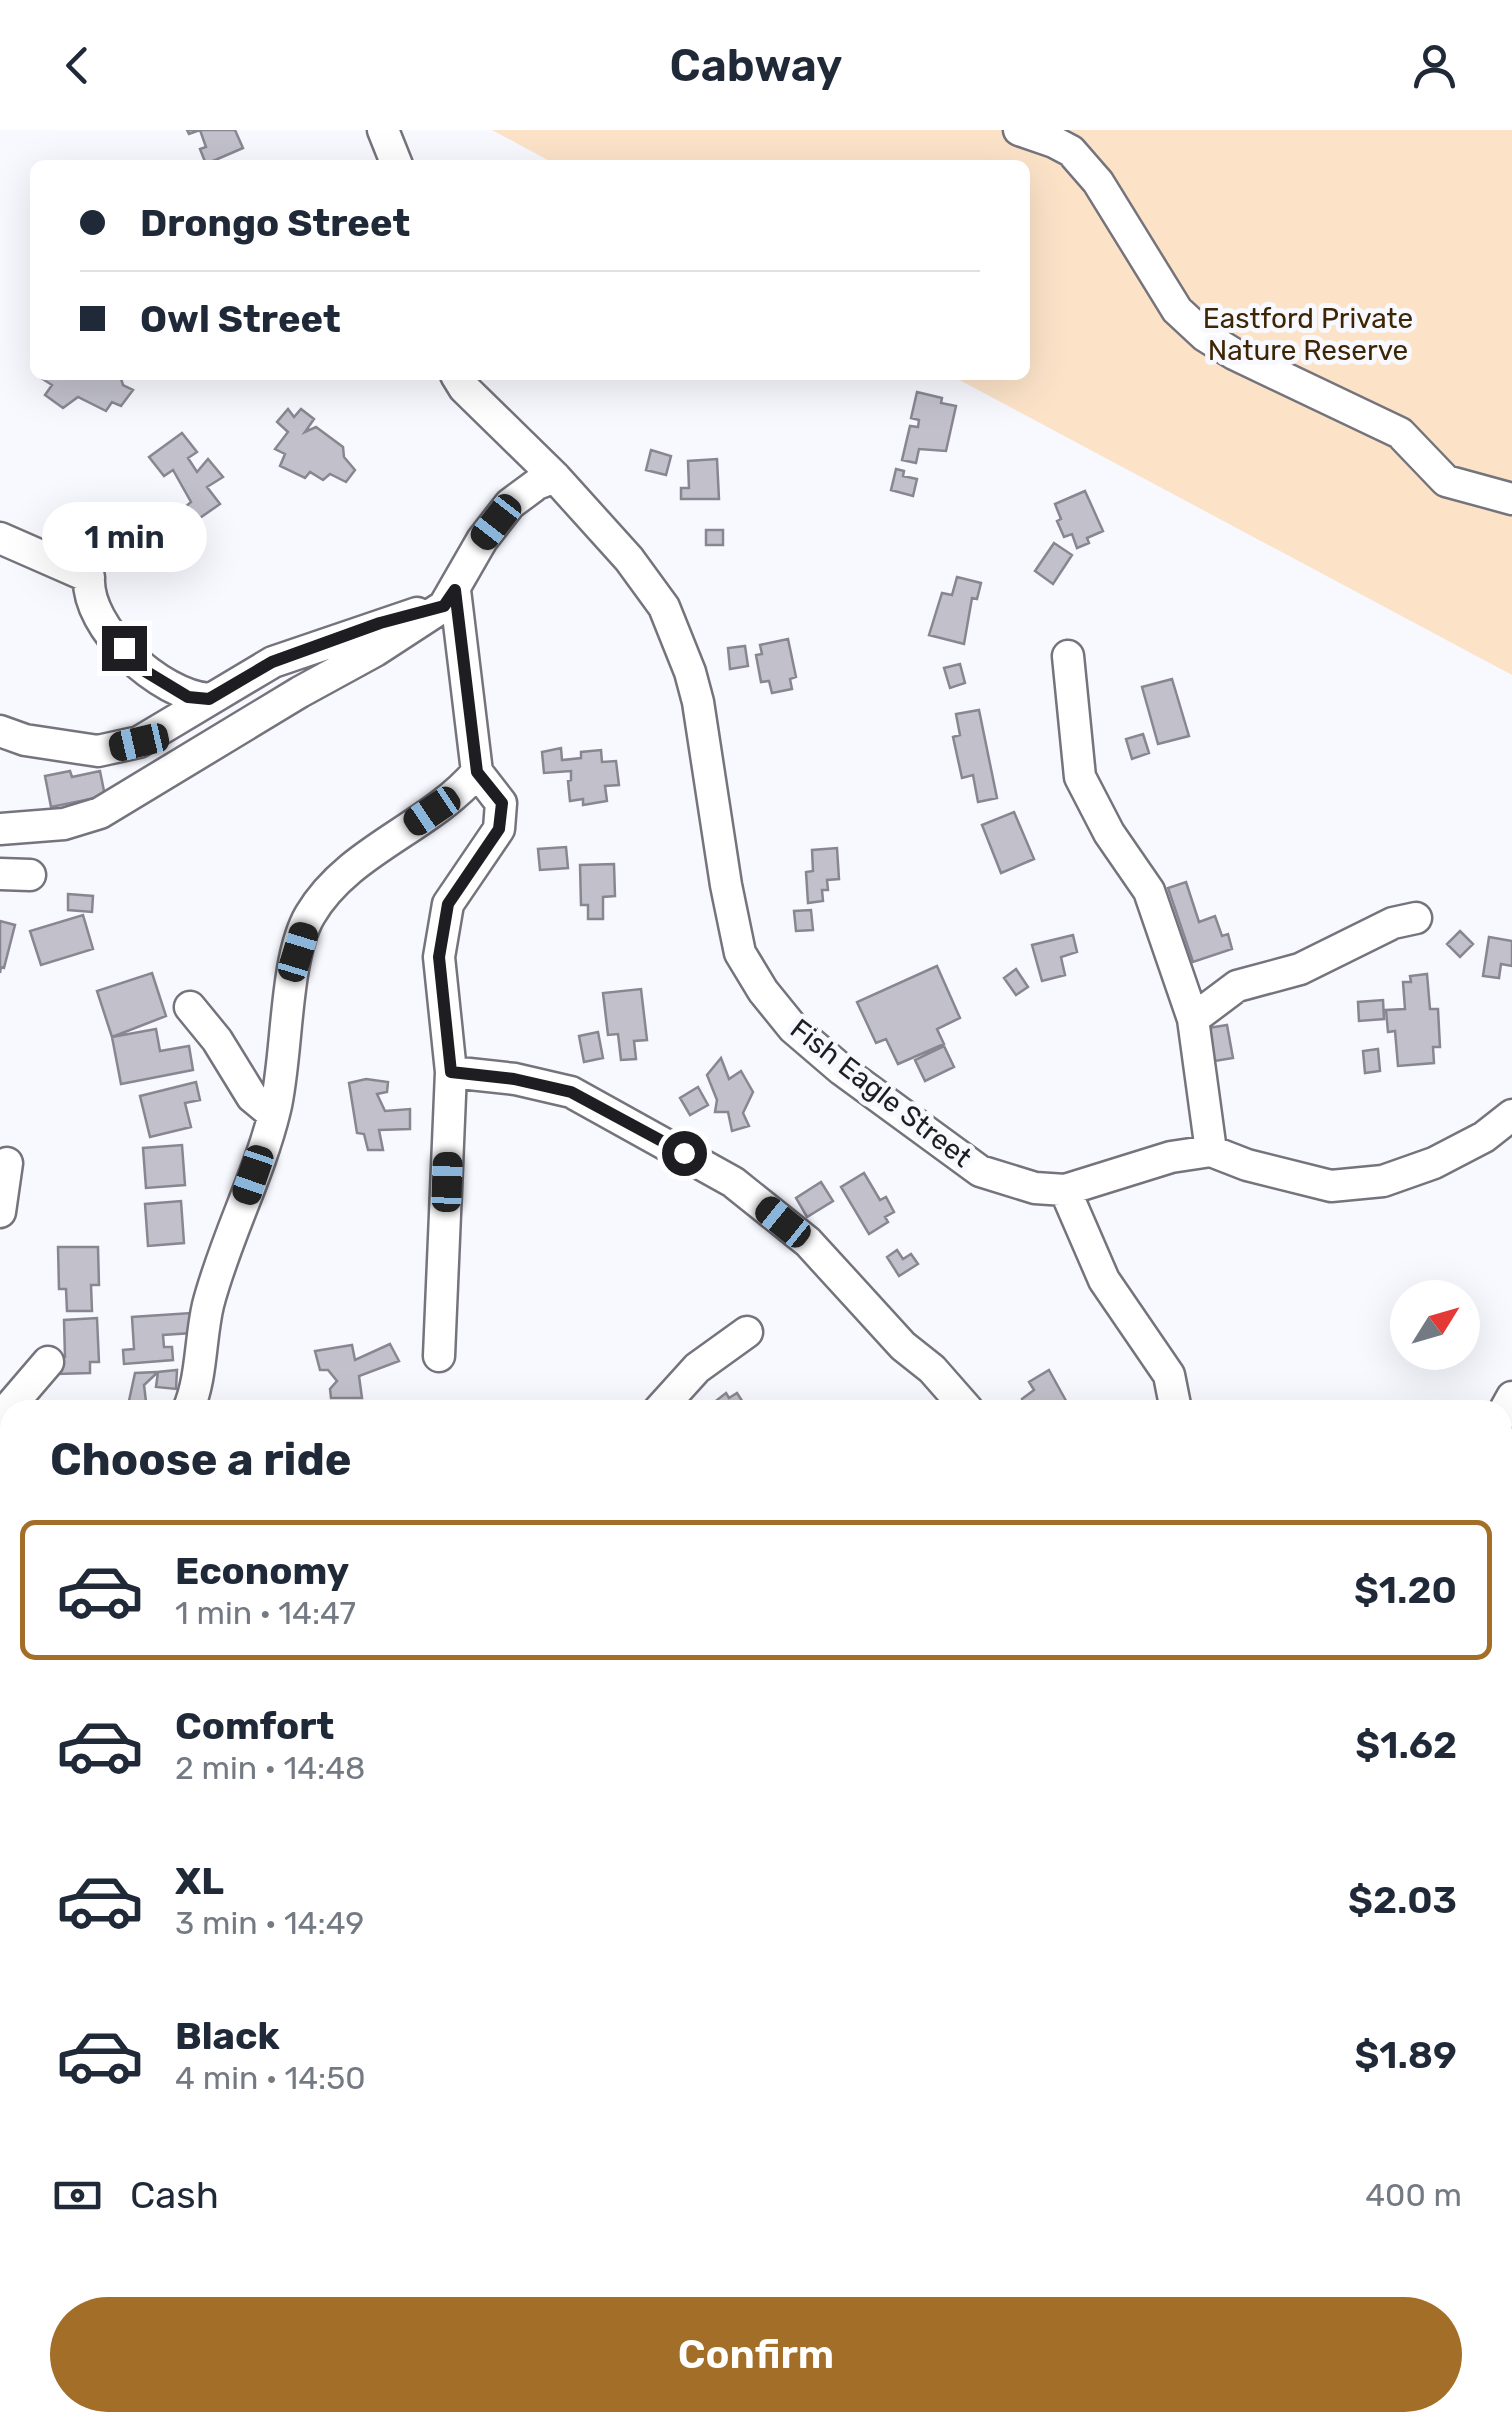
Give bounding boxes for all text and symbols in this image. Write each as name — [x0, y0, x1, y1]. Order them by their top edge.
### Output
icon: back — [50, 38, 105, 93]
icon: person — [1407, 38, 1462, 93]
text: Cabway — [670, 39, 842, 92]
text: Drongo Street — [140, 200, 410, 246]
text: Owl Street — [140, 296, 341, 342]
park label: Eastford Private Nature Reserve — [1203, 302, 1413, 367]
car — [466, 489, 526, 555]
callout: 1 min — [42, 503, 206, 573]
text: 1 min — [84, 518, 165, 556]
route end — [102, 626, 147, 671]
car — [106, 721, 172, 763]
car — [399, 782, 465, 840]
car — [275, 919, 321, 985]
street label: Fish Eagle Street — [784, 1012, 978, 1174]
route start — [662, 1131, 707, 1176]
car — [229, 1142, 277, 1208]
car — [431, 1151, 463, 1213]
car — [750, 1191, 816, 1253]
north arrow — [1390, 1280, 1480, 1370]
map controls — [1390, 1280, 1480, 1370]
text: Choose a ride — [50, 1433, 352, 1486]
icon: car — [55, 1545, 145, 1635]
text: Economy — [175, 1548, 349, 1594]
text: $1.20 — [1354, 1567, 1457, 1613]
text: 1 min · 14:47 — [175, 1594, 356, 1632]
icon: car — [55, 1700, 145, 1790]
text: Comfort — [175, 1703, 334, 1749]
text: $1.62 — [1355, 1722, 1457, 1768]
text: 2 min · 14:48 — [175, 1749, 365, 1787]
icon: car — [55, 1855, 145, 1945]
text: XL — [175, 1858, 224, 1904]
text: $2.03 — [1348, 1877, 1457, 1923]
text: 3 min · 14:49 — [175, 1904, 364, 1942]
icon: car — [55, 2010, 145, 2100]
text: Black — [175, 2013, 280, 2059]
text: $1.89 — [1354, 2032, 1457, 2078]
text: 4 min · 14:50 — [175, 2059, 366, 2097]
icon: cash — [50, 2168, 105, 2223]
text: Cash — [130, 2172, 219, 2218]
text: 400 m — [1365, 2176, 1462, 2214]
button: Confirm — [50, 2297, 1462, 2412]

